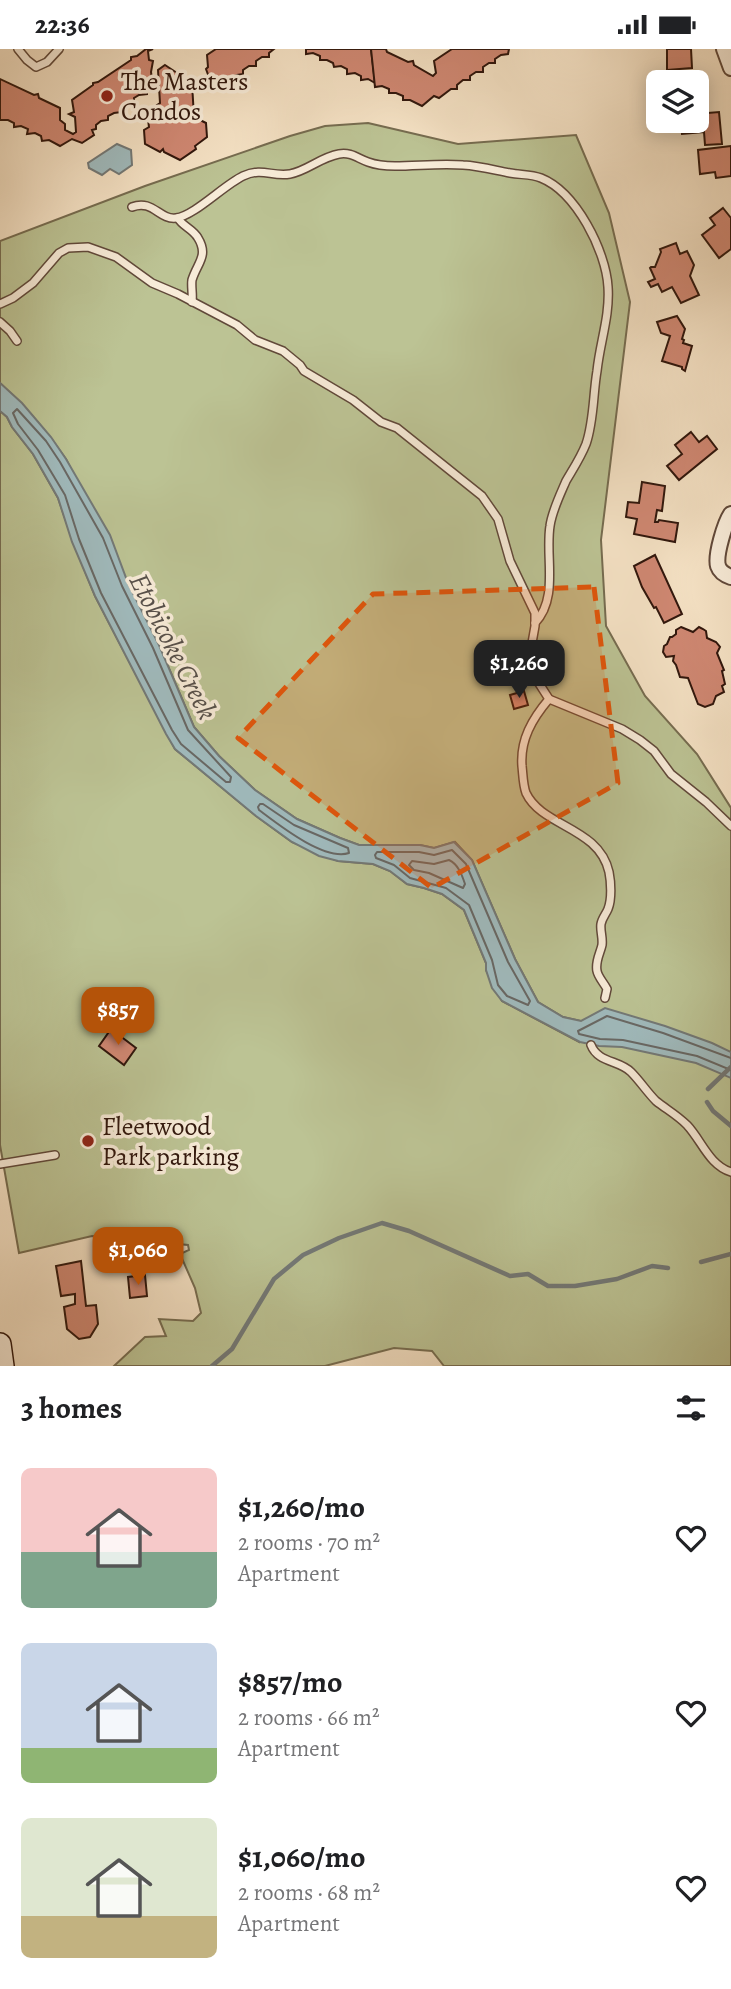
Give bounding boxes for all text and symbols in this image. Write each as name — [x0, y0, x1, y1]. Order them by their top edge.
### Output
text: 22:36 — [35, 7, 90, 42]
place label: The Masters Condos — [121, 64, 249, 129]
map controls — [646, 70, 709, 133]
button: layers — [646, 70, 709, 133]
marker: The Masters Condos — [99, 88, 115, 104]
water label: Etobicoke Creek — [120, 567, 226, 726]
pin: $1,260 — [462, 641, 576, 700]
text: $1,260 — [490, 647, 548, 678]
pin: $857 — [77, 988, 159, 1047]
text: $857 — [97, 994, 139, 1025]
place label: Fleetwood Park parking — [102, 1109, 239, 1174]
marker: Fleetwood Park parking — [80, 1133, 96, 1149]
pin: $1,060 — [81, 1227, 195, 1287]
text: $1,060 — [108, 1234, 168, 1265]
text: 3 homes — [21, 1388, 122, 1428]
icon: filters — [672, 1389, 710, 1427]
text: $1,260/mo — [238, 1487, 365, 1527]
icon: home — [77, 1496, 161, 1580]
icon: heart — [672, 1519, 710, 1557]
text: 2 rooms · 70 m² — [238, 1527, 380, 1558]
text: Apartment — [238, 1558, 340, 1589]
text: $857/mo — [238, 1662, 343, 1702]
icon: home — [77, 1671, 161, 1755]
icon: heart — [672, 1694, 710, 1732]
text: 2 rooms · 66 m² — [238, 1702, 380, 1733]
text: Apartment — [238, 1733, 340, 1764]
text: $1,060/mo — [238, 1837, 365, 1877]
icon: home — [77, 1846, 161, 1930]
icon: heart — [672, 1869, 710, 1907]
text: 2 rooms · 68 m² — [238, 1877, 380, 1908]
text: Apartment — [238, 1908, 340, 1939]

